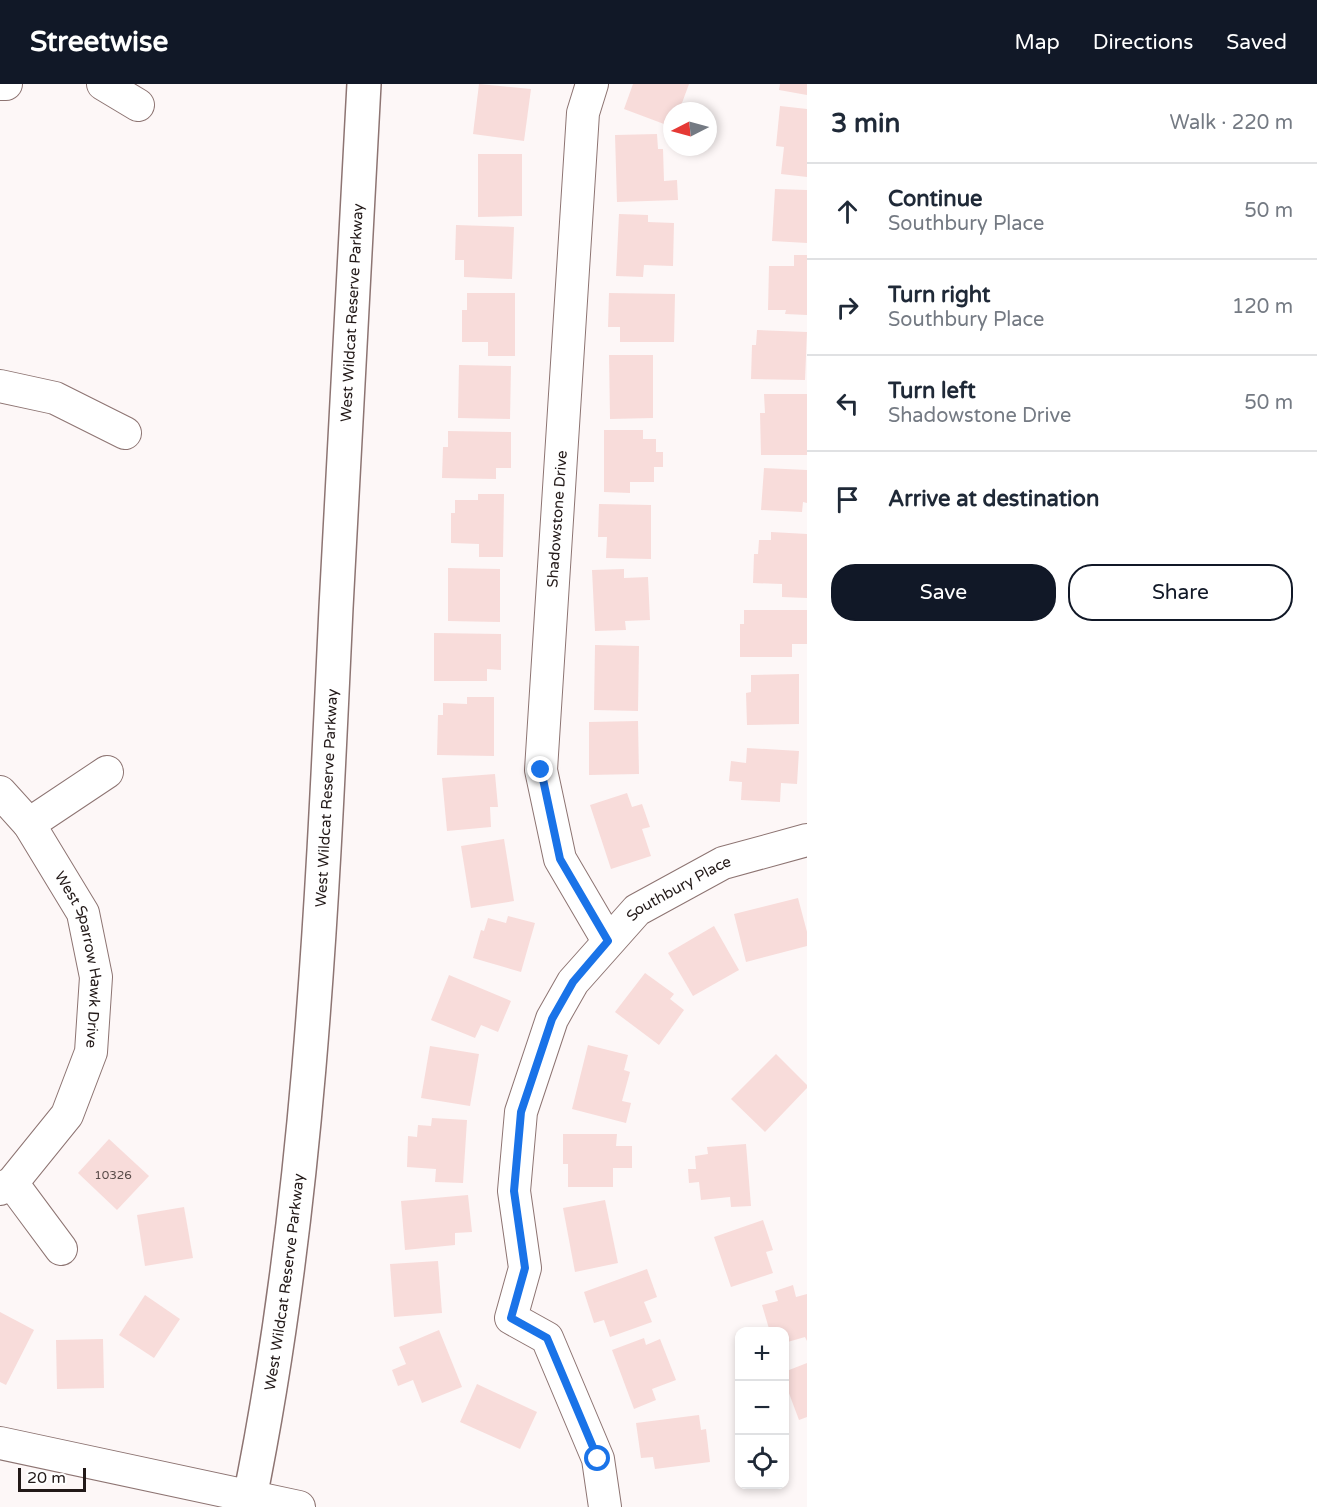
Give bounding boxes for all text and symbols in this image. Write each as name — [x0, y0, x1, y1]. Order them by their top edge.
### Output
text: Streetwise — [30, 25, 168, 59]
text: Map — [1014, 30, 1060, 55]
text: Directions — [1093, 30, 1193, 55]
text: Saved — [1226, 30, 1287, 55]
north arrow — [663, 102, 717, 156]
text: 3 min — [831, 108, 900, 139]
text: Walk · 220 m — [1170, 111, 1293, 135]
text: Continue — [888, 186, 983, 212]
icon: ahead — [831, 195, 864, 228]
text: 50 m — [1244, 199, 1293, 223]
street label: West Wildcat Reserve Parkway — [337, 203, 367, 422]
text: Southbury Place — [888, 212, 1044, 236]
text: Turn right — [888, 282, 990, 308]
icon: right — [831, 291, 864, 324]
text: 120 m — [1232, 295, 1293, 319]
text: Southbury Place — [888, 308, 1044, 332]
text: Turn left — [888, 378, 976, 404]
icon: left — [831, 387, 864, 420]
text: 50 m — [1244, 391, 1293, 415]
text: Shadowstone Drive — [888, 404, 1071, 428]
street label: Shadowstone Drive — [543, 450, 571, 588]
icon: arrive — [831, 483, 864, 516]
text: Arrive at destination — [888, 486, 1099, 512]
button: Save — [831, 564, 1056, 621]
button: Share — [1068, 564, 1293, 621]
street label: West Wildcat Reserve Parkway — [312, 688, 341, 908]
route end — [527, 756, 553, 782]
street label: Southbury Place — [623, 852, 733, 925]
street label: West Sparrow Hawk Drive — [51, 868, 105, 1049]
house number: 10326 — [94, 1168, 132, 1182]
street label: West Wildcat Reserve Parkway — [261, 1173, 308, 1392]
map controls — [735, 1327, 789, 1489]
button: + — [735, 1327, 789, 1381]
button: − — [735, 1381, 789, 1435]
button: locate — [735, 1435, 789, 1489]
route start — [584, 1445, 610, 1471]
scale bar — [18, 1465, 86, 1492]
text: 20 m — [27, 1468, 66, 1488]

